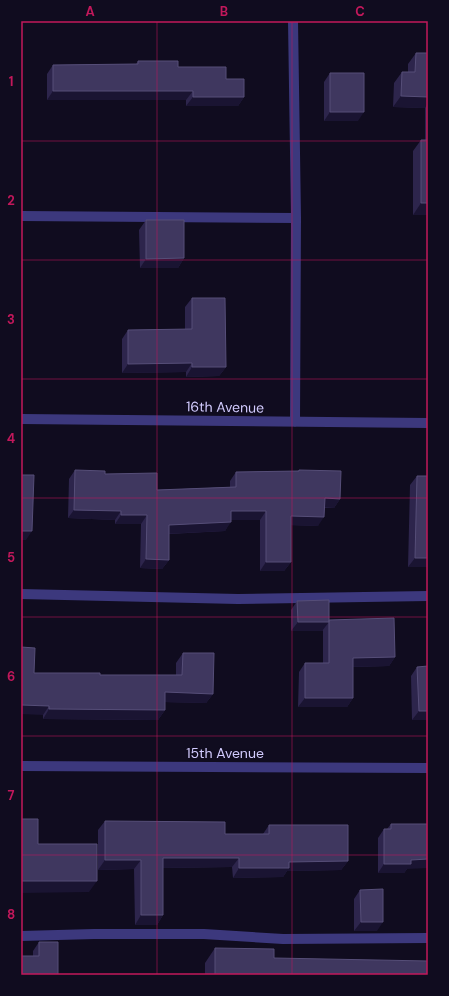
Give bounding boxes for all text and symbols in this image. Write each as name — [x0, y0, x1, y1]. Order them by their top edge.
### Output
text: A — [85, 3, 95, 20]
text: B — [220, 3, 228, 20]
text: C — [355, 3, 365, 20]
text: 1 — [9, 73, 13, 90]
text: 2 — [7, 192, 15, 209]
text: 3 — [7, 311, 15, 328]
street label: 16th Avenue — [186, 397, 264, 417]
text: 4 — [7, 430, 15, 447]
text: 5 — [7, 549, 15, 566]
text: 6 — [7, 668, 15, 685]
street label: 15th Avenue — [186, 744, 264, 762]
text: 7 — [8, 787, 15, 804]
text: 8 — [7, 906, 15, 923]

